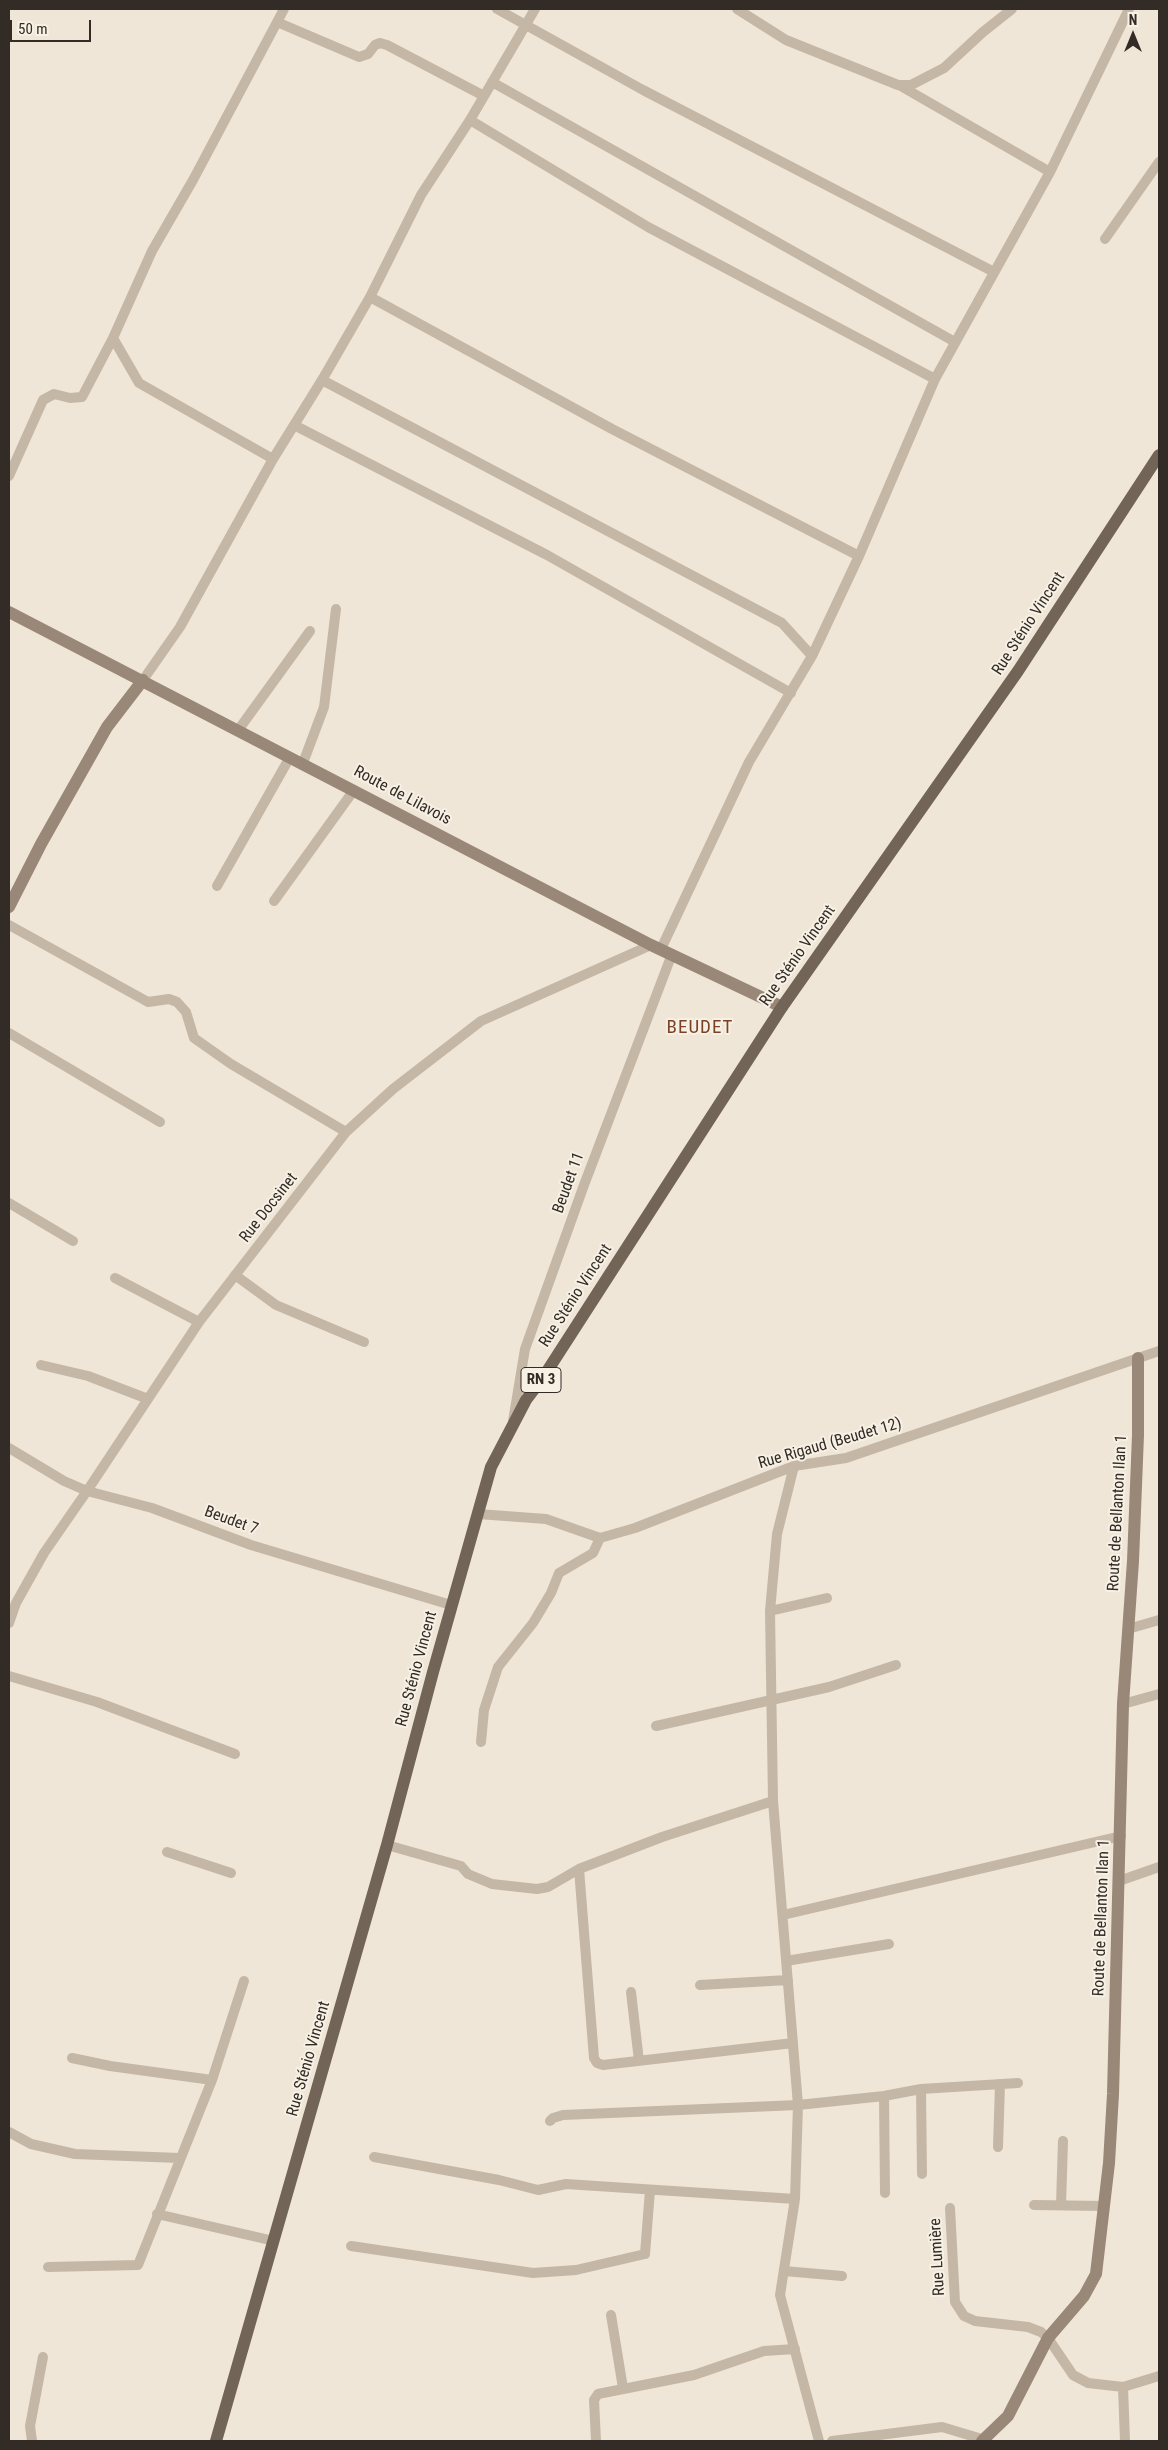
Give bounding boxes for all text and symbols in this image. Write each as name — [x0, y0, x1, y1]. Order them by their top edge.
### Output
scale bar — [12, 10, 94, 42]
north arrow — [1108, 10, 1158, 60]
text: N — [1129, 12, 1137, 28]
text: 50 m — [18, 20, 48, 38]
street label: Rue Sténio Vincent — [989, 569, 1069, 679]
street label: Route de Lilavois — [350, 762, 454, 830]
street label: Rue Sténio Vincent — [756, 902, 840, 1010]
district label: BEUDET — [666, 1017, 734, 1039]
street label: Beudet 11 — [549, 1150, 589, 1216]
street label: Rue Docsinet — [236, 1169, 302, 1247]
street label: Rue Sténio Vincent — [536, 1241, 616, 1351]
road number: RN 3 — [521, 1368, 561, 1392]
street label: Rue Rigaud (Beudet 12) — [756, 1414, 904, 1474]
street label: Route de Bellanton Ilan 1 — [1104, 1434, 1132, 1592]
street label: Beudet 7 — [202, 1502, 260, 1540]
street label: Rue Sténio Vincent — [392, 1609, 442, 1729]
street label: Route de Bellanton Ilan 1 — [1090, 1839, 1114, 1997]
street label: Rue Sténio Vincent — [283, 1999, 335, 2119]
street label: Rue Lumière — [926, 2218, 950, 2296]

